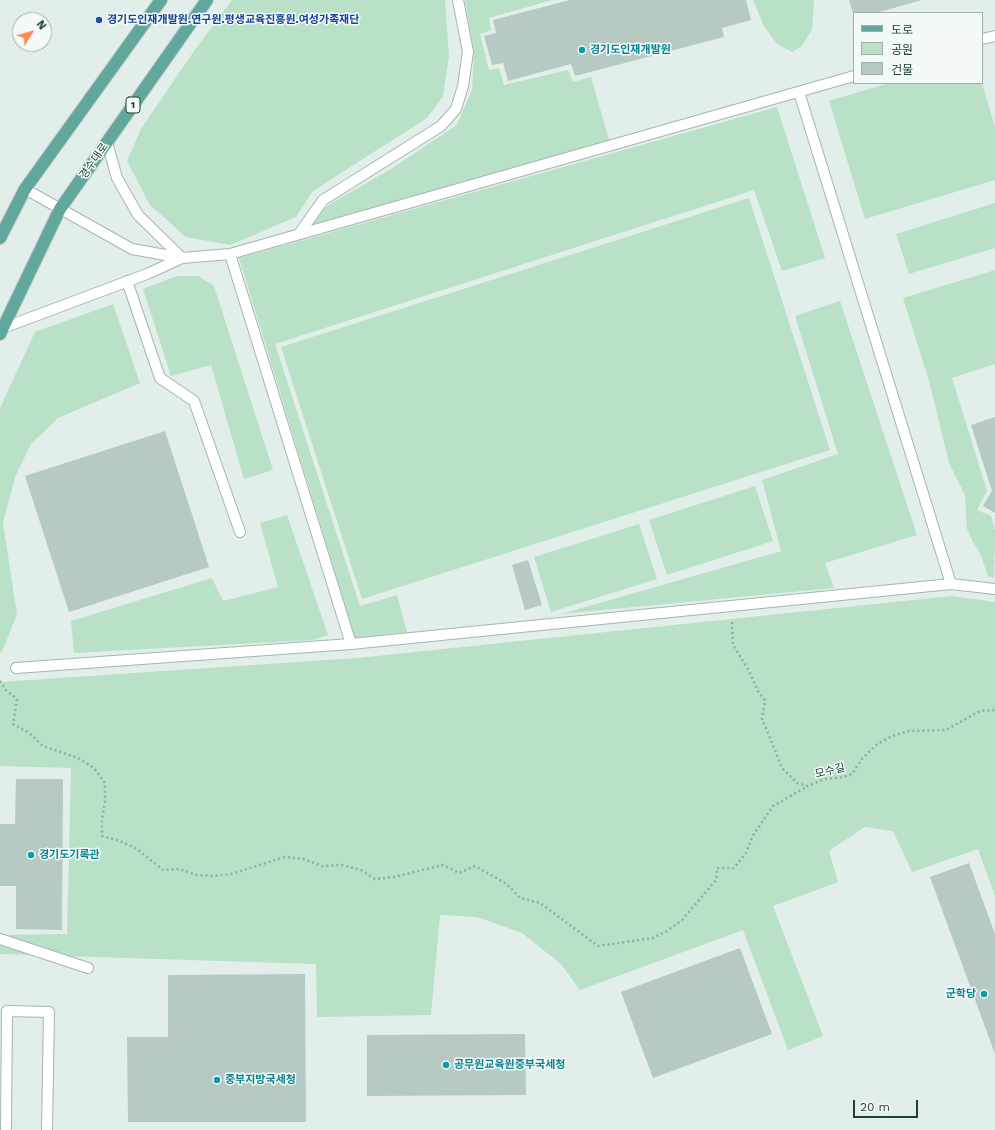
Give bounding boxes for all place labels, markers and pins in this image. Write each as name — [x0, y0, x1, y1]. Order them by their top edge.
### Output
place label: 경기도인재개발원.연구원.평생교육진흥원.여성가족재단 — [107, 13, 359, 27]
marker: 경기도인재개발원.연구원.평생교육진흥원.여성가족재단 — [94, 15, 104, 25]
place label: 경기도인재개발원 — [590, 43, 671, 57]
marker: 경기도인재개발원 — [577, 45, 587, 55]
place label: 경기도기록관 — [39, 848, 100, 862]
marker: 경기도기록관 — [26, 850, 36, 860]
place label: 군학당 — [946, 987, 976, 1001]
marker: 군학당 — [979, 989, 989, 999]
place label: 공무원교육원중부국세청 — [454, 1058, 565, 1072]
marker: 공무원교육원중부국세청 — [441, 1060, 451, 1070]
place label: 중부지방국세청 — [225, 1073, 296, 1087]
marker: 중부지방국세청 — [212, 1075, 222, 1085]

